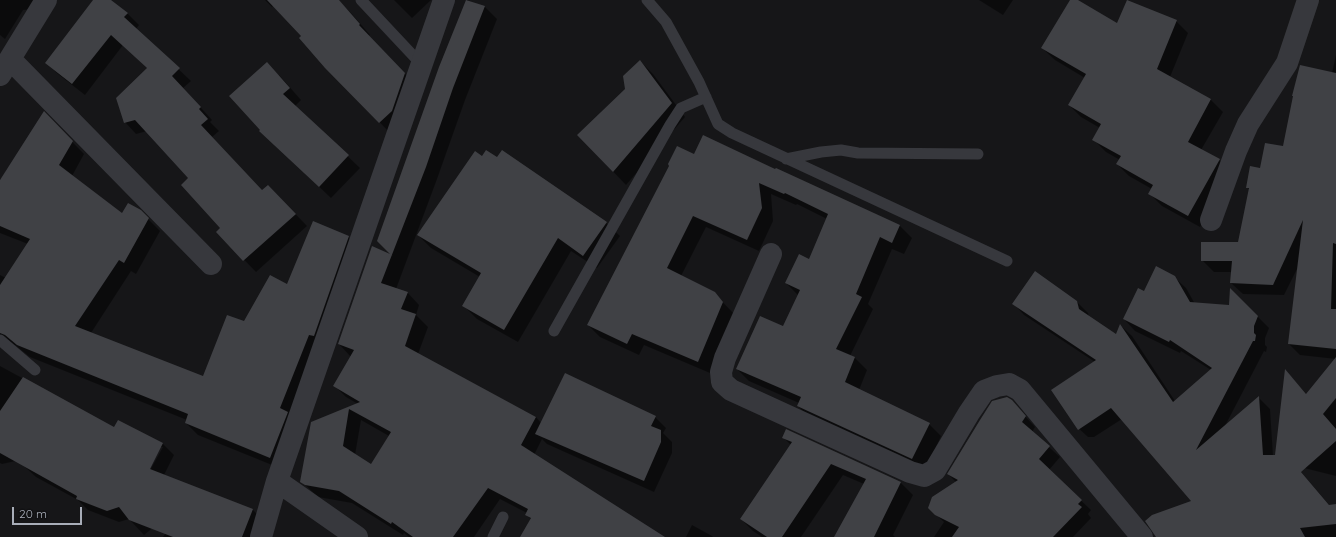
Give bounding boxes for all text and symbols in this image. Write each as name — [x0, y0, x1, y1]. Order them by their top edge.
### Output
scale bar — [14, 499, 84, 525]
text: 20 m — [19, 506, 47, 521]

